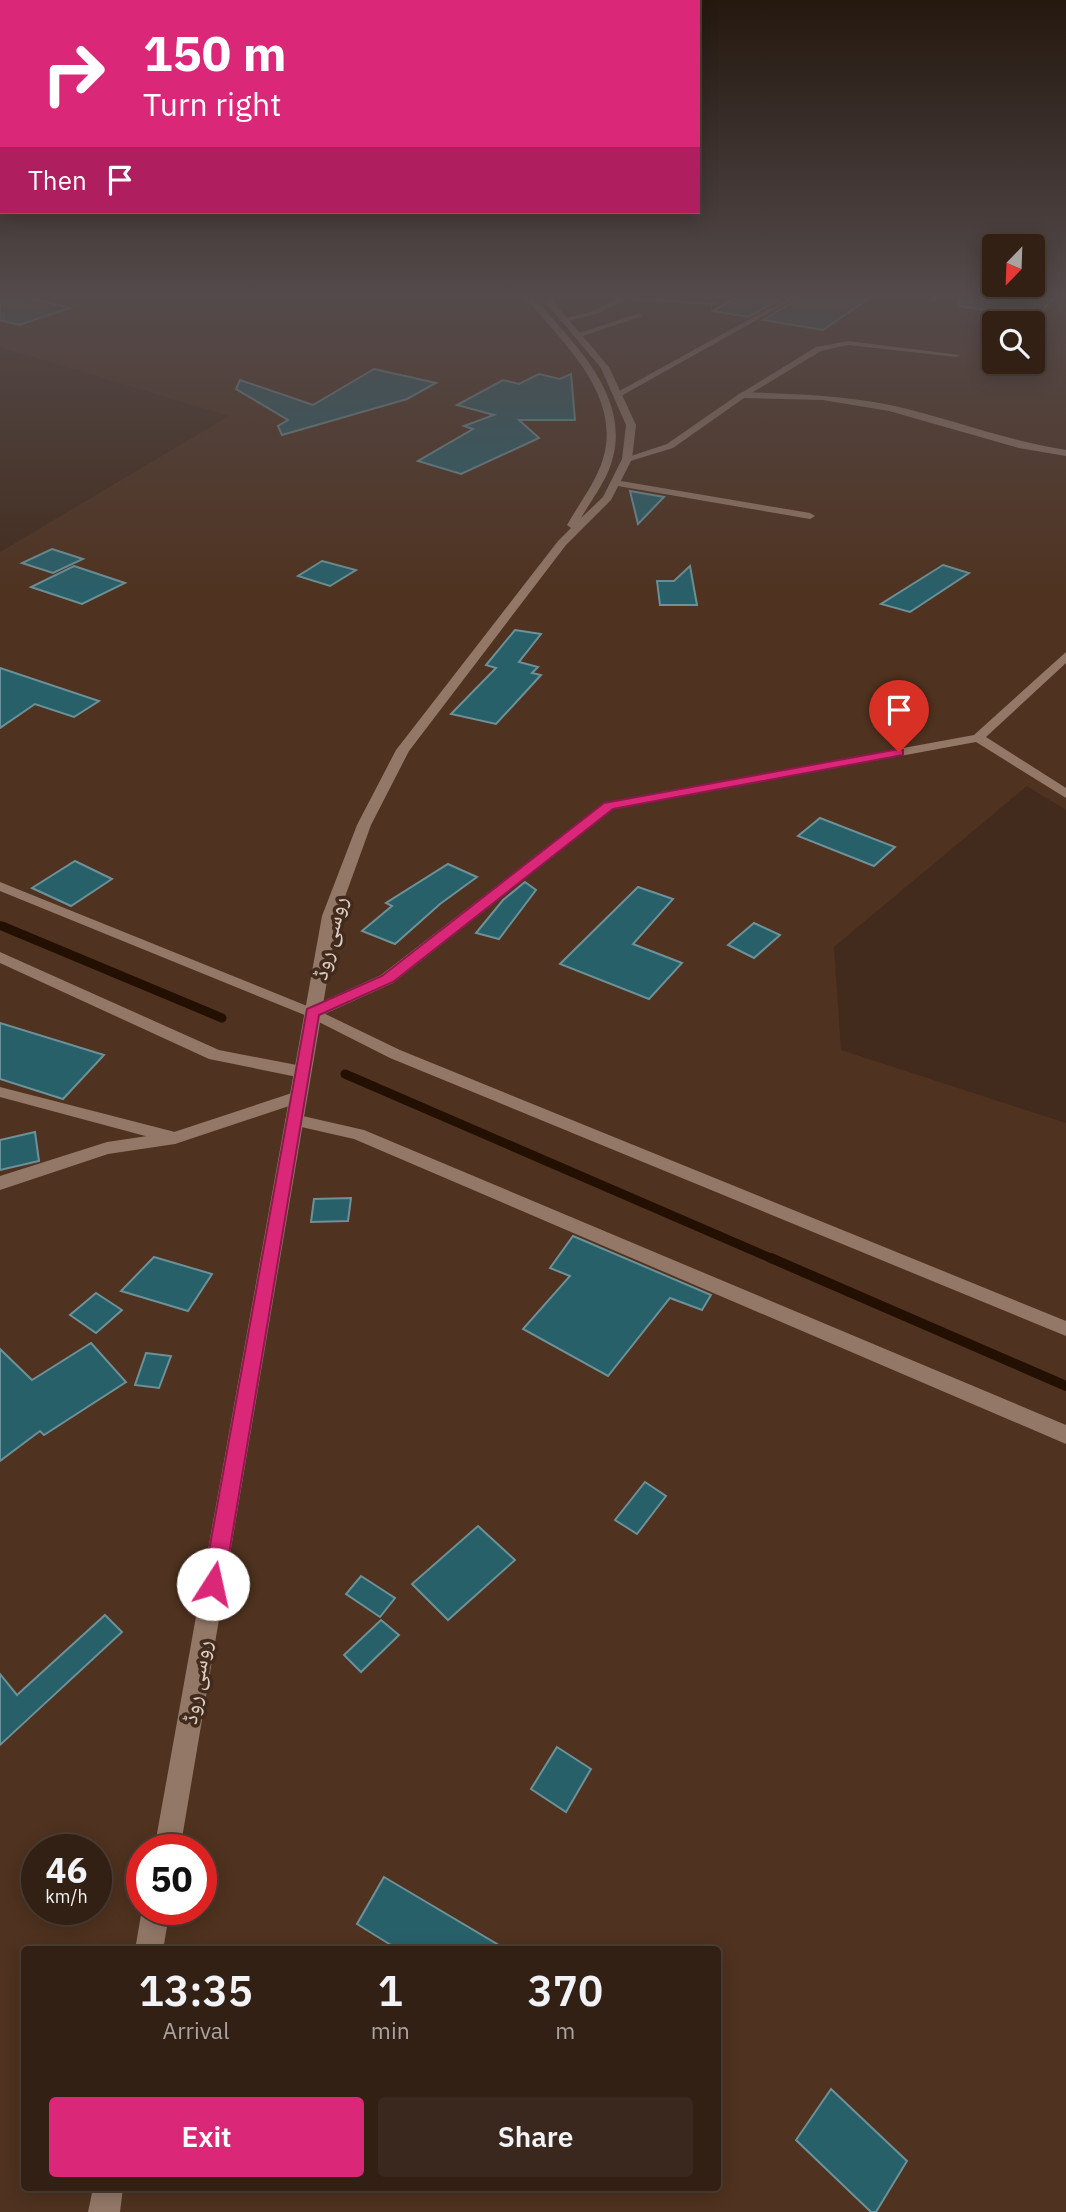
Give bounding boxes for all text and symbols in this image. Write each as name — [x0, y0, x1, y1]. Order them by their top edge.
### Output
text: 150 m — [143, 21, 287, 84]
icon: right — [28, 28, 119, 119]
text: Turn right — [143, 83, 281, 125]
icon: arrive — [101, 161, 139, 199]
text: Then — [28, 163, 87, 197]
north arrow — [982, 234, 1045, 298]
map controls — [982, 234, 1045, 374]
button: search — [982, 311, 1045, 374]
pin — [869, 680, 929, 752]
icon: arrive — [880, 691, 918, 729]
street label: روسی روڈ — [303, 893, 353, 983]
position arrow — [176, 1547, 250, 1621]
street label: روسی روڈ — [173, 1637, 217, 1726]
speed limit sign: 50 — [126, 1834, 217, 1925]
text: 46 — [45, 1847, 88, 1893]
text: km/h — [45, 1885, 88, 1908]
text: 13:35 — [139, 1963, 253, 2018]
text: 1 — [378, 1963, 403, 2018]
text: 370 — [528, 1963, 603, 2018]
text: Arrival — [162, 2015, 229, 2045]
text: min — [371, 2015, 410, 2045]
text: m — [555, 2015, 575, 2045]
button: Exit — [49, 2097, 364, 2177]
button: Share — [378, 2097, 693, 2177]

